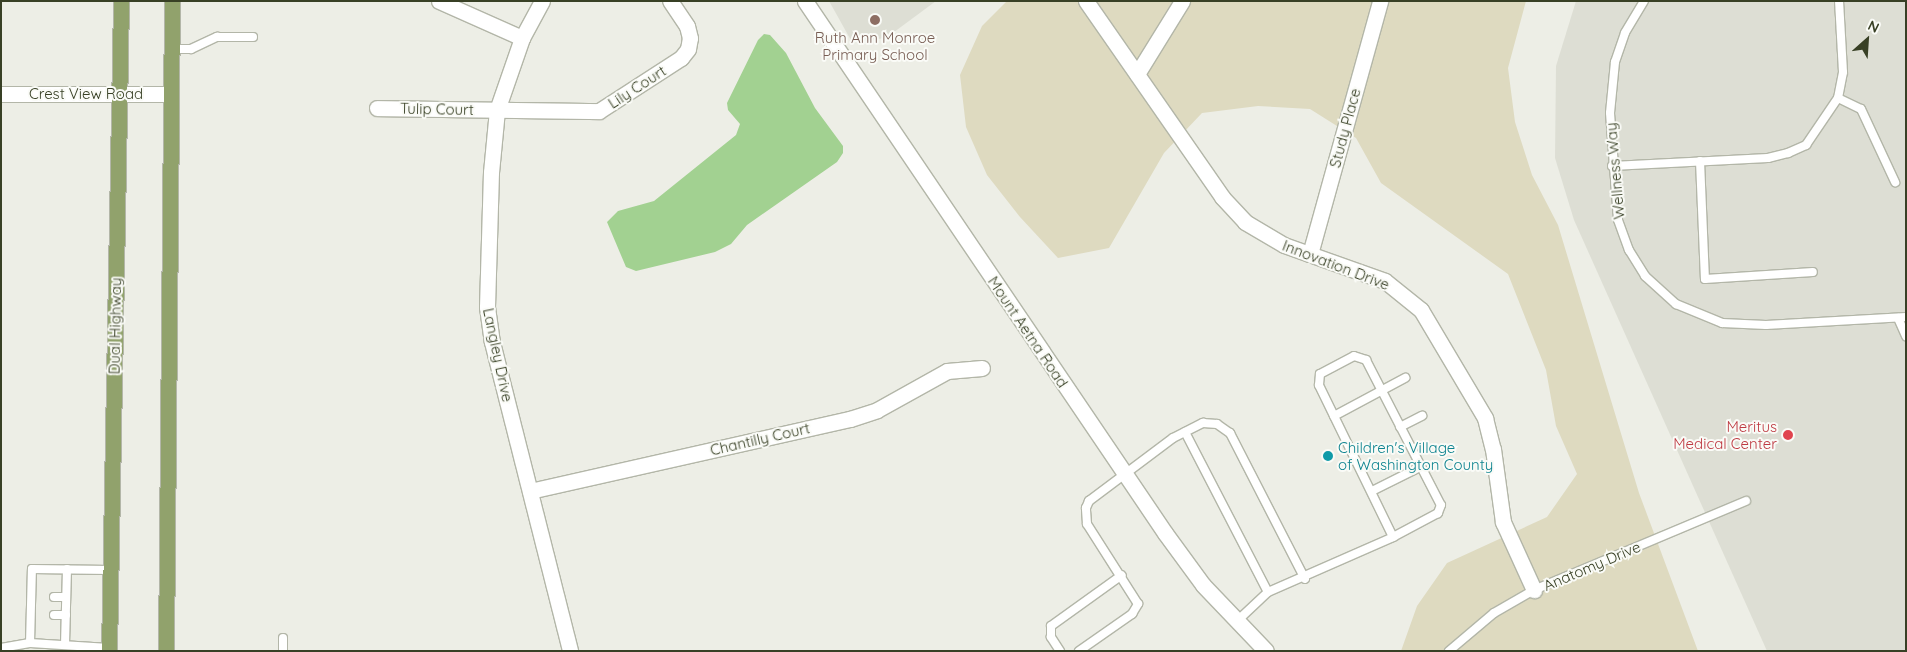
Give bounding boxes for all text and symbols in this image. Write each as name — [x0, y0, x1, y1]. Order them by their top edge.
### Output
marker: Ruth Ann Monroe Primary School — [869, 14, 881, 26]
north arrow — [1842, 15, 1892, 65]
text: N — [1865, 16, 1882, 37]
place label: Ruth Ann Monroe Primary School — [815, 28, 935, 63]
street label: Lily Court — [605, 62, 669, 112]
street label: Crest View Road — [29, 85, 143, 103]
street label: Study Place — [1326, 86, 1364, 170]
street label: Tulip Court — [400, 99, 474, 119]
street label: Wellness Way — [1602, 122, 1628, 220]
street label: Innovation Drive — [1280, 236, 1392, 294]
street label: Mount Aetna Road — [984, 273, 1072, 391]
street label: Dual Highway — [105, 277, 125, 375]
street label: Langley Drive — [479, 306, 517, 404]
place label: Meritus Medical Center — [1673, 417, 1777, 452]
street label: Chantilly Court — [708, 419, 812, 459]
marker: Meritus Medical Center — [1781, 428, 1795, 442]
place label: Children's Village of Washington County — [1338, 438, 1493, 473]
marker: Children's Village of Washington County — [1322, 450, 1334, 462]
street label: Anatomy Drive — [1541, 537, 1643, 595]

